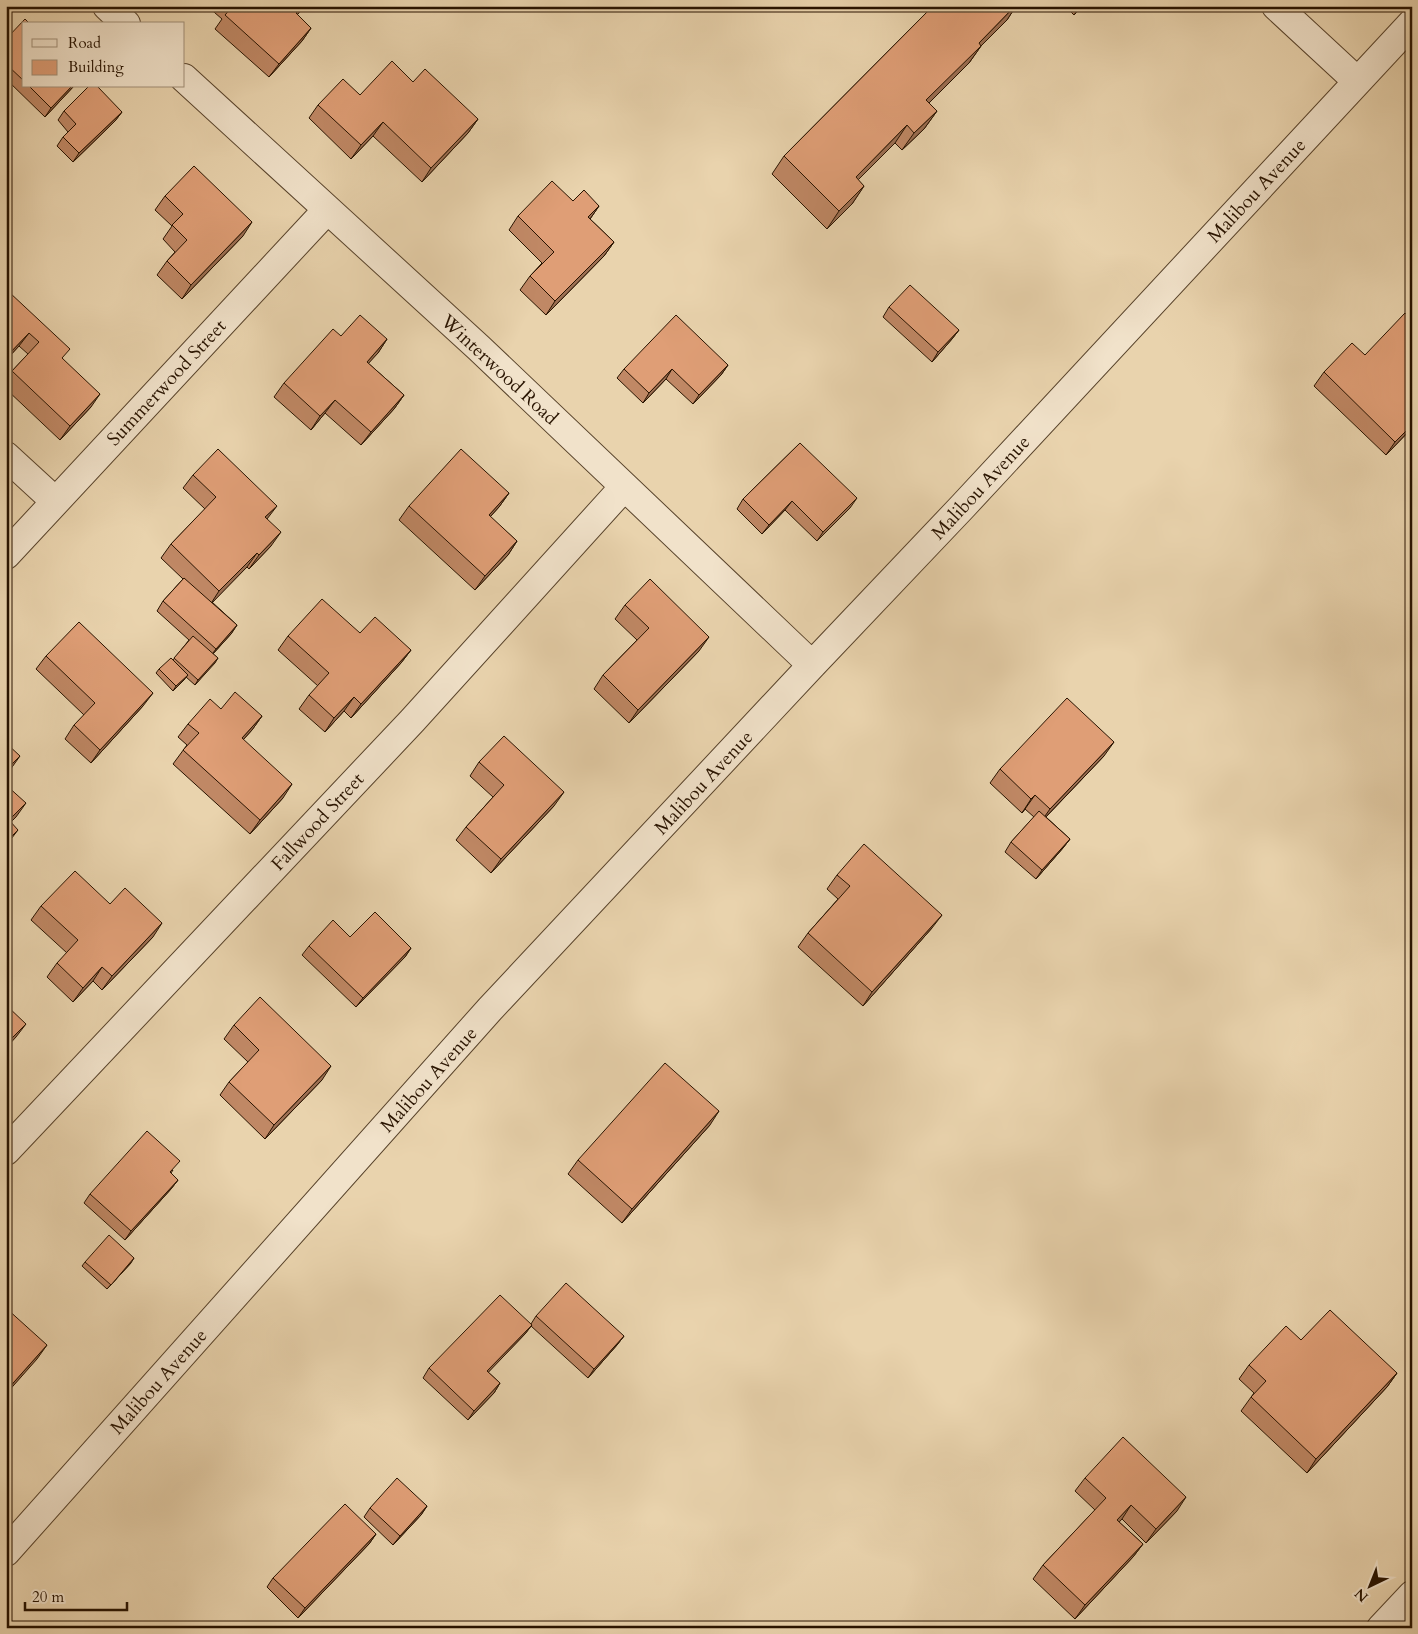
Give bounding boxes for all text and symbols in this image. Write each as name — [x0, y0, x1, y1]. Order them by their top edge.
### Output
legend — [22, 22, 185, 88]
text: Road — [68, 33, 101, 53]
text: Building — [68, 57, 124, 77]
street label: Malibou Avenue — [1202, 133, 1312, 249]
street label: Winterwood Road — [434, 308, 564, 431]
street label: Summerwood Street — [101, 314, 232, 452]
street label: Malibou Avenue — [926, 430, 1036, 546]
street label: Malibou Avenue — [649, 725, 759, 841]
street label: Fallwood Street — [265, 767, 370, 876]
street label: Malibou Avenue — [374, 1021, 483, 1138]
street label: Malibou Avenue — [104, 1323, 213, 1440]
north arrow — [1346, 1562, 1396, 1612]
scale bar — [25, 1579, 128, 1611]
text: N — [1351, 1584, 1372, 1606]
text: 20 m — [32, 1587, 64, 1607]

